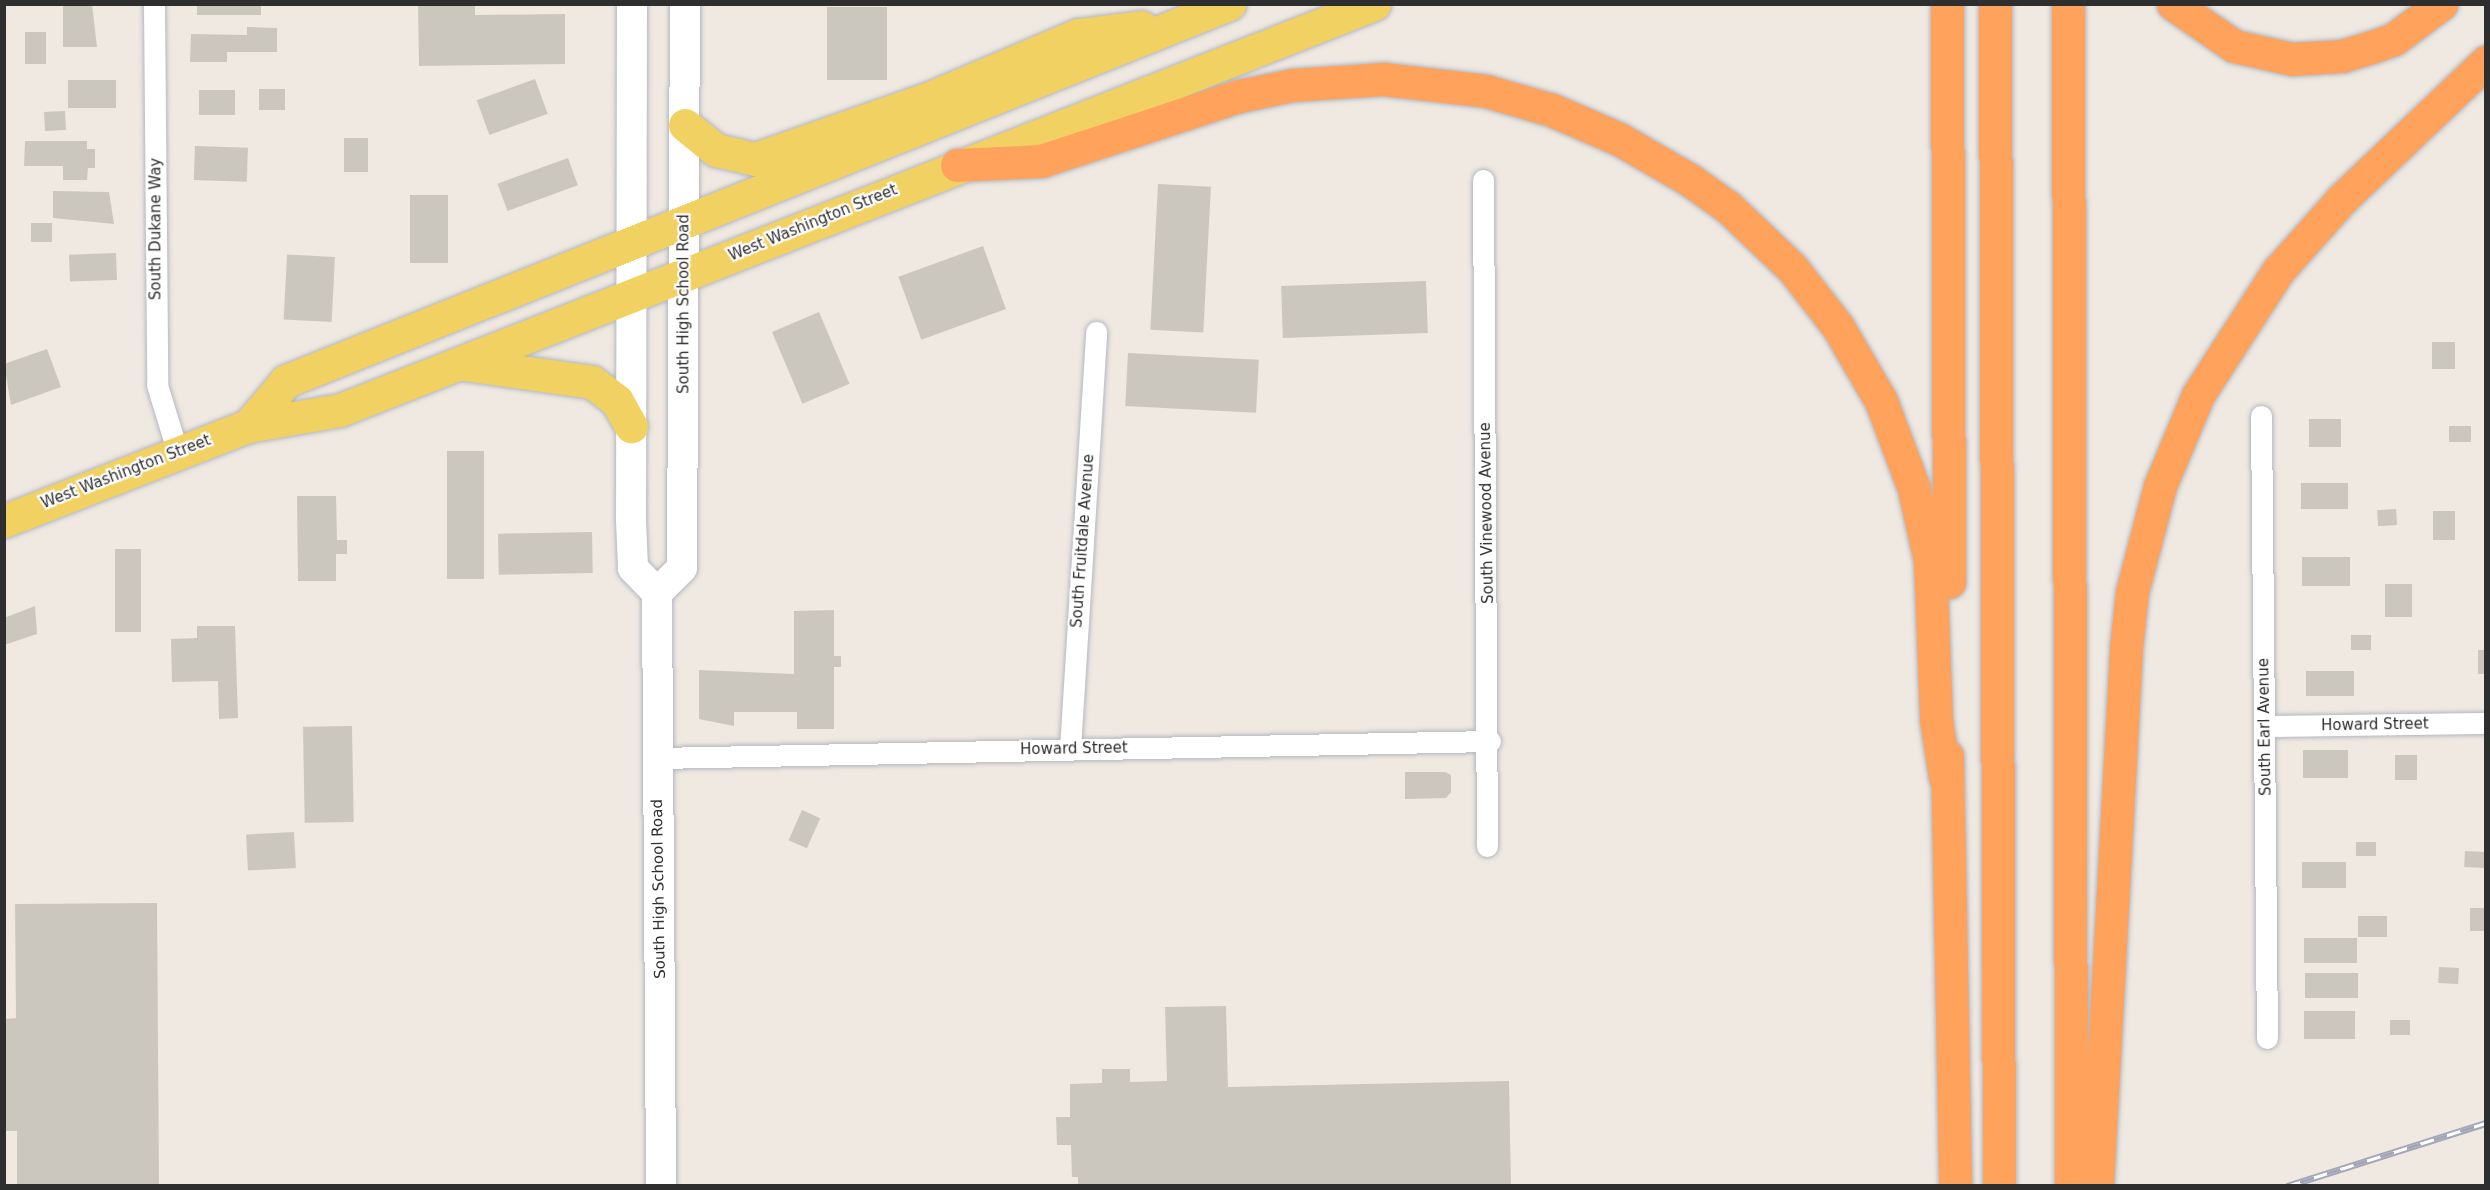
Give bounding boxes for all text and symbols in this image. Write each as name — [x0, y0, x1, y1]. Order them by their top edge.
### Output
street label: South Dukane Way — [147, 158, 165, 300]
street label: West Washington Street — [726, 181, 900, 265]
street label: South High School Road — [675, 214, 693, 394]
street label: South Vinewood Avenue — [1476, 422, 1498, 604]
street label: West Washington Street — [39, 431, 213, 513]
street label: South Fruitdale Avenue — [1068, 453, 1098, 629]
street label: South Earl Avenue — [2255, 658, 2275, 796]
street label: Howard Street — [2321, 715, 2429, 735]
street label: Howard Street — [1020, 739, 1128, 759]
street label: South High School Road — [648, 799, 670, 979]

